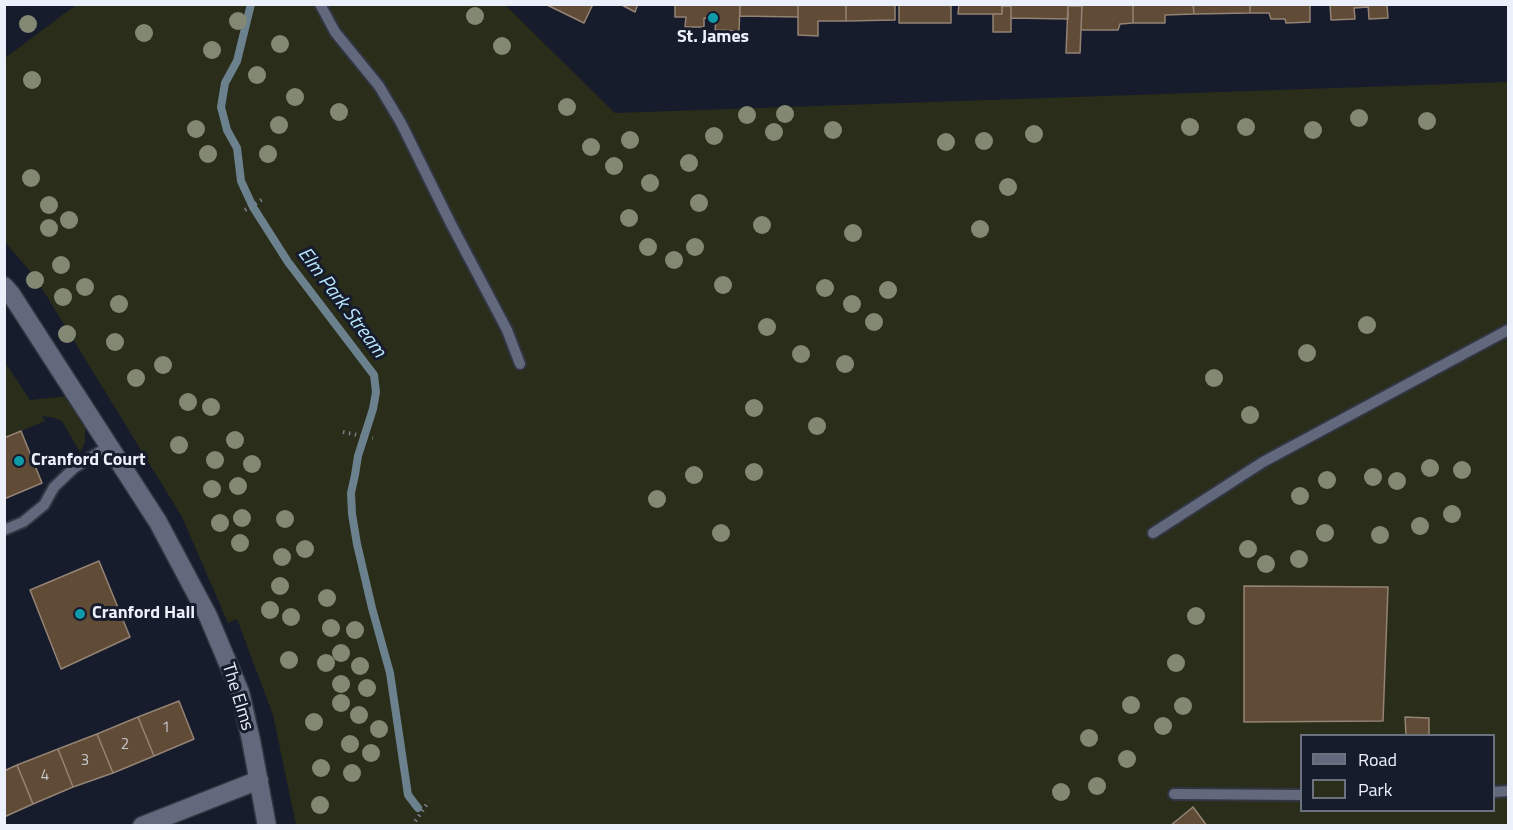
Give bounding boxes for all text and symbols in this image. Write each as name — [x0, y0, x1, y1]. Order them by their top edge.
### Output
marker: St. James — [706, 11, 720, 25]
place label: St. James — [677, 27, 749, 49]
water label: Elm Park Stream — [292, 243, 390, 363]
place label: Cranford Court — [31, 450, 145, 472]
marker: Cranford Court — [12, 454, 26, 468]
place label: Cranford Hall — [92, 603, 195, 625]
marker: Cranford Hall — [73, 607, 87, 621]
street label: The Elms — [216, 661, 258, 733]
house number: 1 — [162, 719, 170, 737]
legend — [1300, 734, 1495, 812]
house number: 2 — [121, 736, 129, 754]
text: Road — [1358, 746, 1397, 773]
house number: 3 — [81, 752, 89, 770]
house number: 4 — [41, 767, 49, 785]
text: Park — [1358, 776, 1392, 803]

